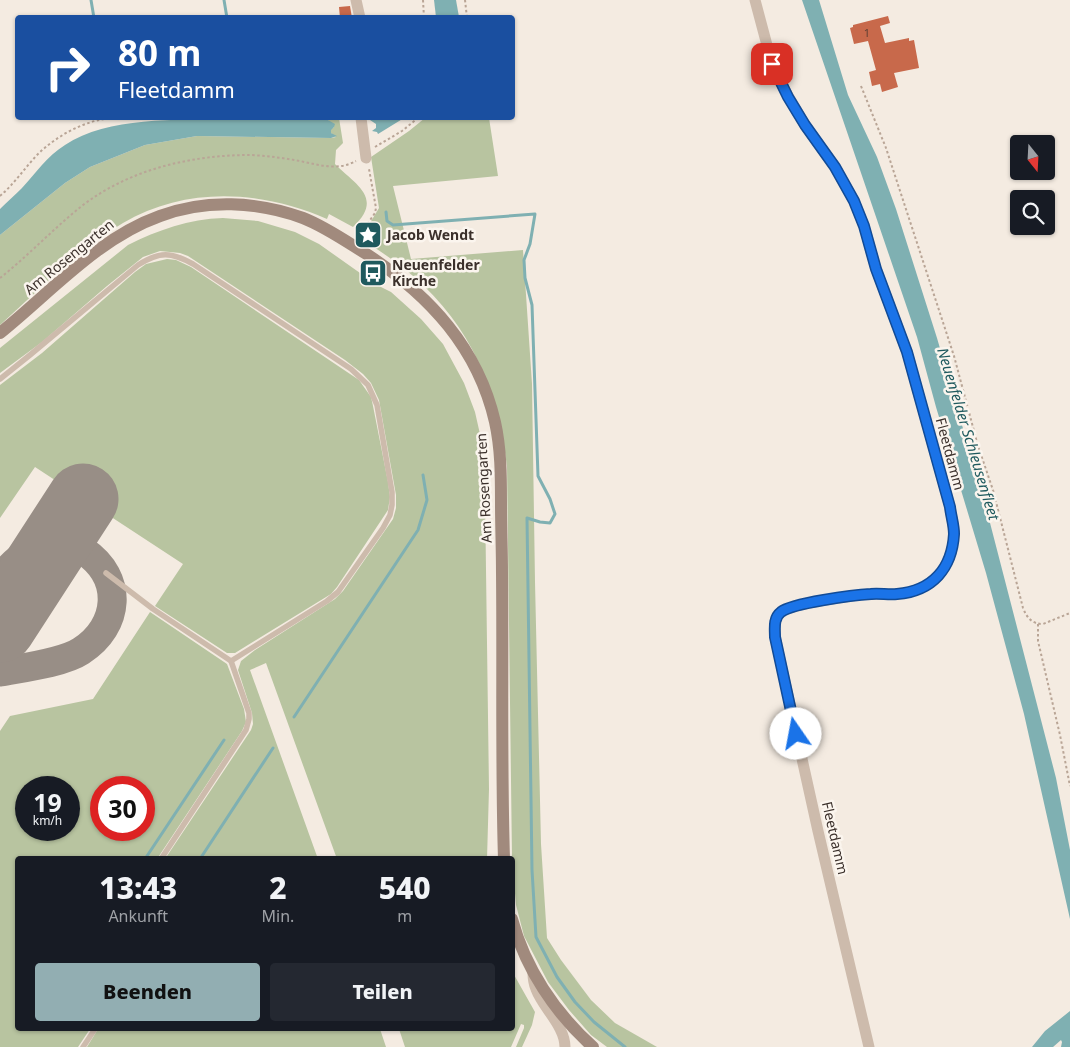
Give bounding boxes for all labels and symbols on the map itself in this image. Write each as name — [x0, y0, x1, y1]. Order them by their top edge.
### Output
house number: 1 — [864, 25, 870, 40]
pin — [751, 43, 793, 85]
north arrow — [1010, 135, 1055, 180]
street label: Am Rosengarten — [20, 215, 117, 299]
place icon: Jacob Wendt — [353, 220, 383, 250]
place label: Jacob Wendt — [385, 225, 474, 244]
place label: Neuenfelder Kirche — [392, 255, 480, 290]
bus stop icon: Neuenfelder Kirche — [358, 258, 388, 288]
water label: Neuenfelder Schleusenfleet — [933, 345, 1005, 523]
street label: Fleetdamm — [932, 415, 969, 492]
street label: Am Rosengarten — [471, 433, 496, 543]
position arrow — [769, 707, 821, 759]
speed limit sign: 30 — [90, 776, 155, 841]
street label: Fleetdamm — [818, 800, 853, 876]

